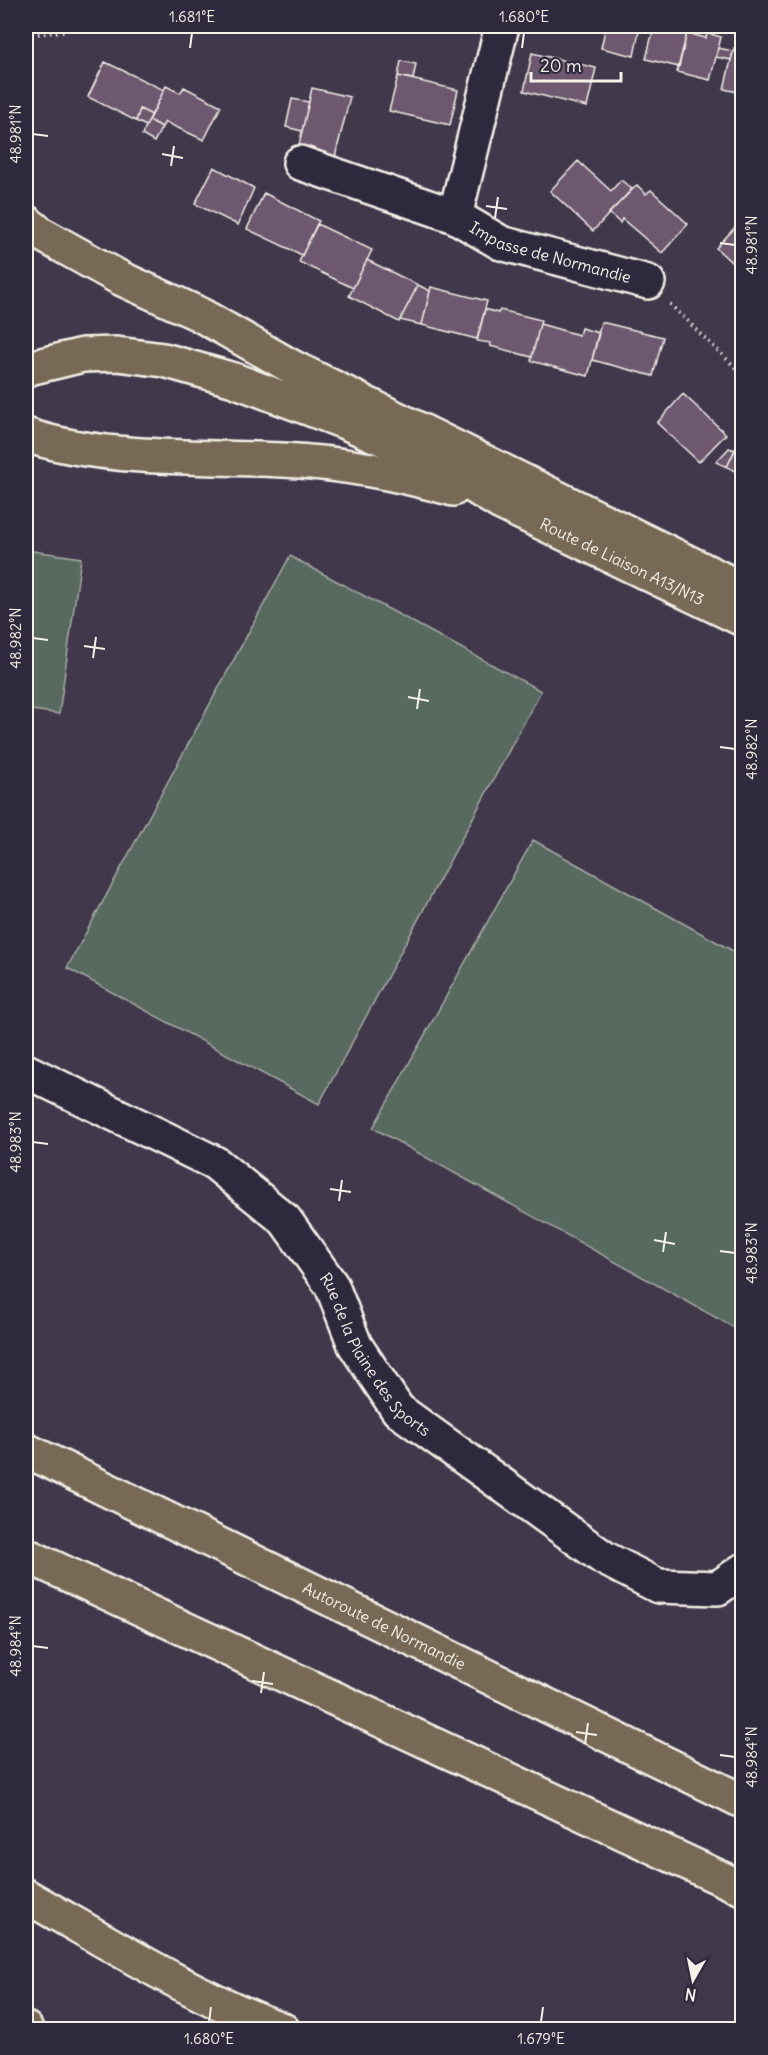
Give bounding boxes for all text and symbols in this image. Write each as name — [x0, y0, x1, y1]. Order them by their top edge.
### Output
text: 1.681°E — [169, 7, 215, 26]
text: 1.680°E — [499, 7, 549, 26]
scale bar — [531, 45, 621, 83]
text: 20 m — [540, 54, 582, 77]
text: 48.981°N — [6, 104, 25, 164]
text: 48.981°N — [742, 215, 761, 275]
street label: Impasse de Normandie — [466, 217, 633, 287]
street label: Route de Liaison A13/N13 — [537, 513, 708, 609]
text: 48.982°N — [6, 607, 25, 669]
text: 48.982°N — [742, 718, 761, 780]
text: 48.983°N — [6, 1111, 25, 1173]
text: 48.983°N — [742, 1222, 761, 1284]
street label: Rue de la Plaine des Sports — [316, 1269, 435, 1440]
street label: Autoroute de Normandie — [300, 1577, 469, 1674]
text: 48.984°N — [6, 1615, 25, 1677]
text: 48.984°N — [742, 1726, 761, 1788]
north arrow — [663, 1950, 723, 2010]
text: N — [684, 1984, 698, 2006]
text: 1.680°E — [184, 2029, 234, 2048]
text: 1.679°E — [517, 2029, 565, 2048]

